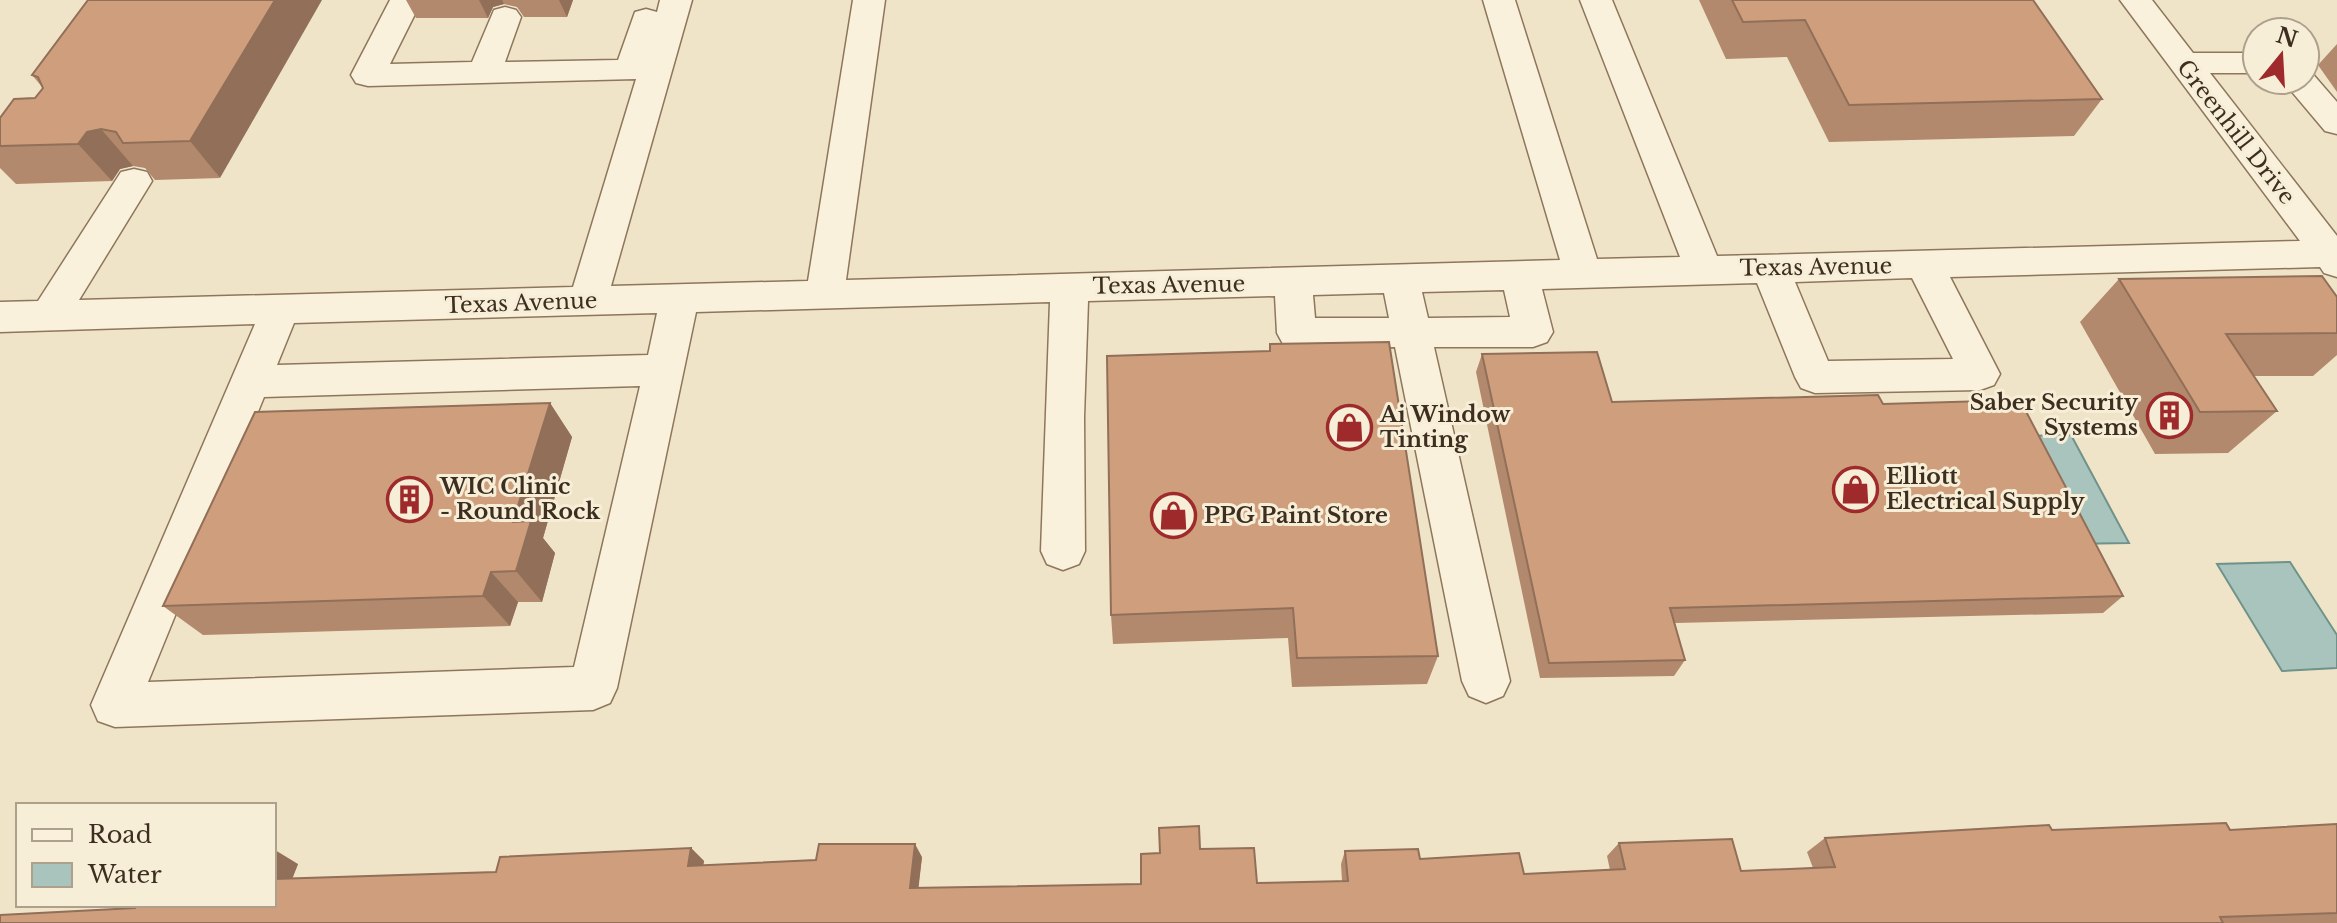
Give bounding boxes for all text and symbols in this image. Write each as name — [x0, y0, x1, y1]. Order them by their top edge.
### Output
north arrow — [2241, 16, 2321, 96]
text: N — [2273, 21, 2301, 54]
street label: Greenhill Drive — [2171, 54, 2301, 210]
street label: Texas Avenue — [1739, 252, 1893, 282]
street label: Texas Avenue — [1092, 270, 1246, 300]
street label: Texas Avenue — [444, 287, 598, 319]
place label: Saber Security Systems — [1970, 389, 2139, 441]
building icon: Saber Security Systems — [2145, 391, 2193, 439]
place label: Ai Window Tinting — [1379, 401, 1511, 453]
shop icon: Ai Window Tinting — [1325, 403, 1373, 451]
place label: Elliott Electrical Supply — [1886, 463, 2085, 515]
shop icon: Elliott Electrical Supply — [1831, 465, 1879, 513]
place label: WIC Clinic - Round Rock — [439, 473, 601, 525]
building icon: WIC Clinic - Round Rock — [385, 475, 433, 523]
shop icon: PPG Paint Store — [1149, 491, 1197, 539]
place label: PPG Paint Store — [1204, 502, 1388, 529]
legend — [16, 803, 276, 907]
text: Road — [88, 820, 152, 849]
text: Water — [87, 860, 162, 889]

